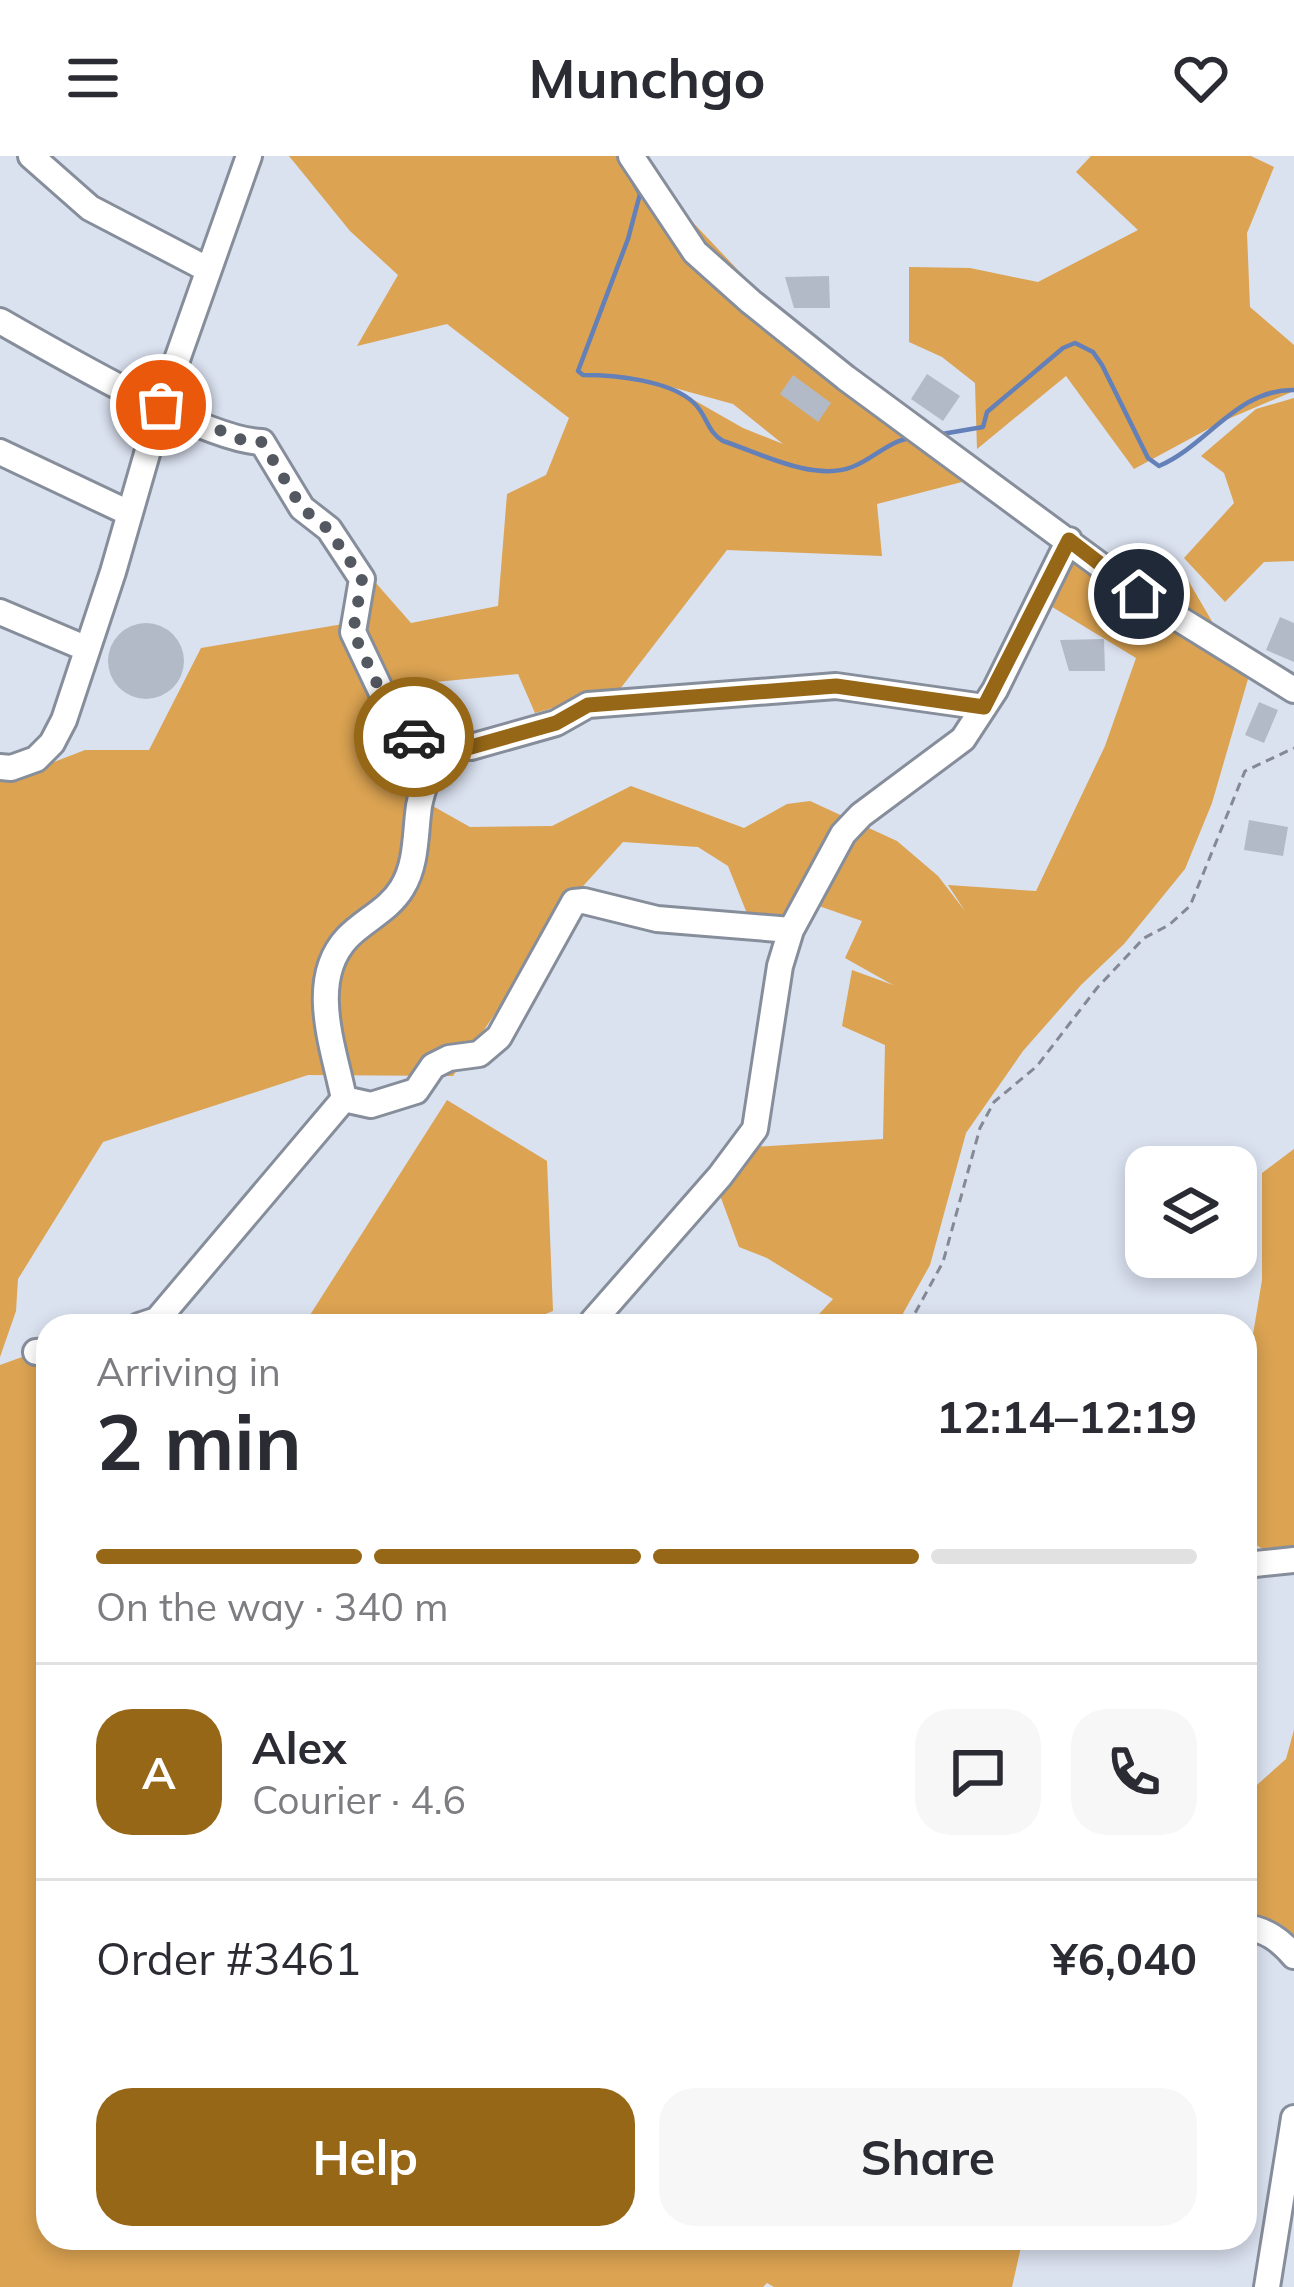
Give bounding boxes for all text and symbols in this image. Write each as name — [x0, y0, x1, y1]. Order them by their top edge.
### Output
text: Munchgo — [528, 44, 766, 112]
icon: menu — [60, 45, 126, 111]
icon: heart — [1168, 45, 1234, 111]
pin — [110, 354, 212, 456]
icon: bag — [128, 372, 194, 438]
pin — [1088, 543, 1190, 645]
icon: home — [1106, 561, 1172, 627]
courier — [354, 677, 474, 797]
icon: car — [381, 704, 447, 770]
map controls — [1125, 1146, 1257, 1278]
button: layers — [1125, 1146, 1257, 1278]
text: Arriving in — [96, 1347, 281, 1396]
text: 12:14–12:19 — [936, 1388, 1197, 1444]
text: 2 min — [96, 1392, 302, 1490]
text: On the way · 340 m — [96, 1582, 448, 1631]
button: chat — [915, 1709, 1041, 1835]
button: phone — [1071, 1709, 1197, 1835]
text: Alex — [252, 1719, 347, 1775]
text: A — [142, 1744, 176, 1800]
text: Courier · 4.6 — [252, 1775, 466, 1824]
text: Order #3461 — [96, 1930, 361, 1986]
text: ¥6,040 — [1051, 1930, 1197, 1986]
button: Help — [96, 2088, 635, 2226]
button: Share — [659, 2088, 1197, 2226]

